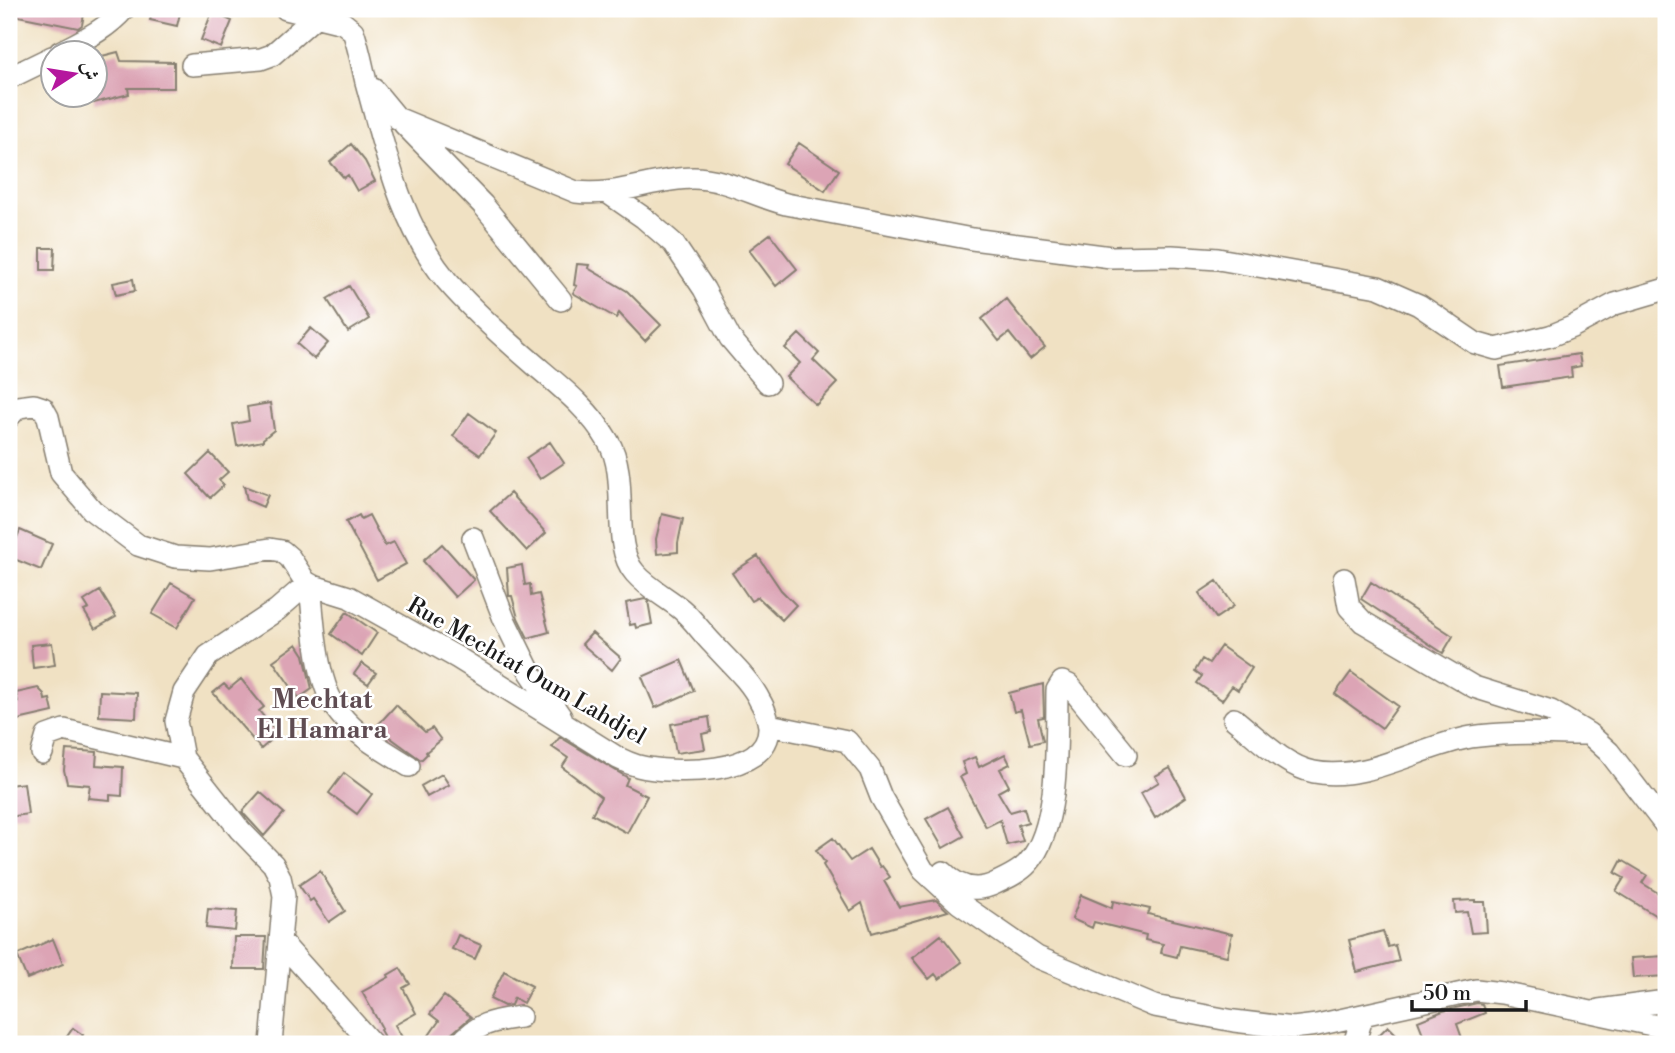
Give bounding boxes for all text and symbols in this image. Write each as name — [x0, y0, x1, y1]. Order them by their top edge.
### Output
north arrow — [38, 38, 108, 108]
text: ش — [76, 59, 103, 82]
street label: Rue Mechtat Oum Lahdjel — [402, 591, 651, 751]
district label: Mechtat El Hamara — [256, 684, 388, 746]
scale bar — [1412, 969, 1526, 1013]
text: 50 m — [1423, 981, 1471, 1007]

